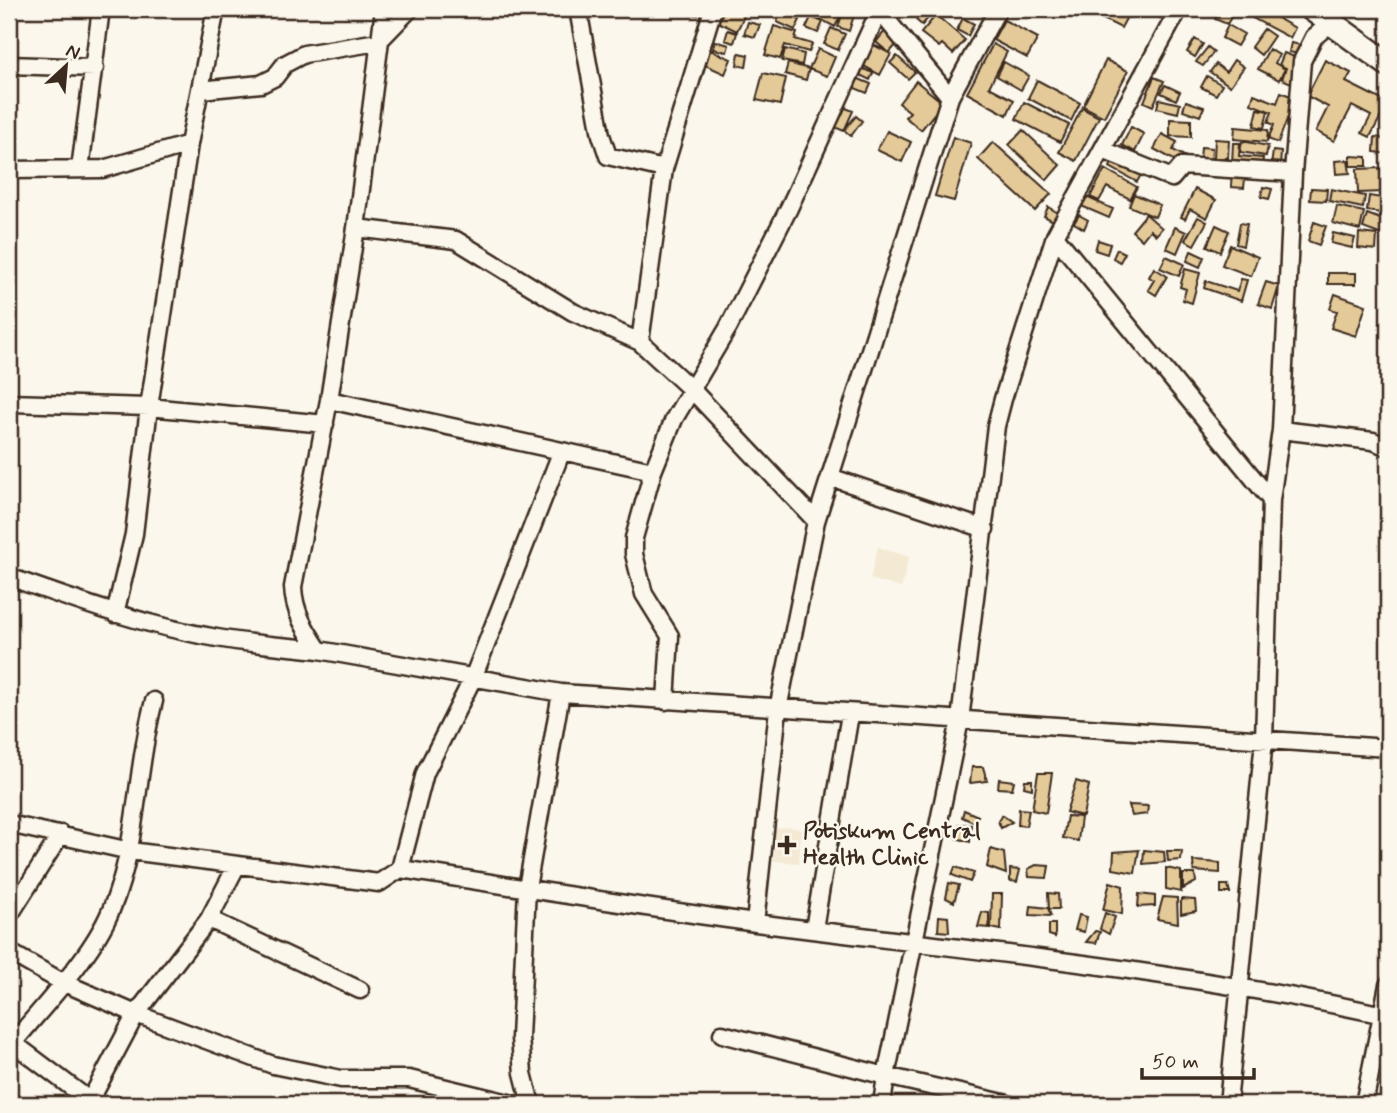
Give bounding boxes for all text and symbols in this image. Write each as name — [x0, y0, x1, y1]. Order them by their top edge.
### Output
north arrow — [32, 32, 102, 102]
text: N — [62, 38, 84, 66]
place label: Potiskum Central Health Clinic — [803, 817, 981, 873]
marker: Potiskum Central Health Clinic — [777, 835, 797, 855]
scale bar — [1142, 1036, 1254, 1080]
text: 50 m — [1152, 1048, 1199, 1076]

